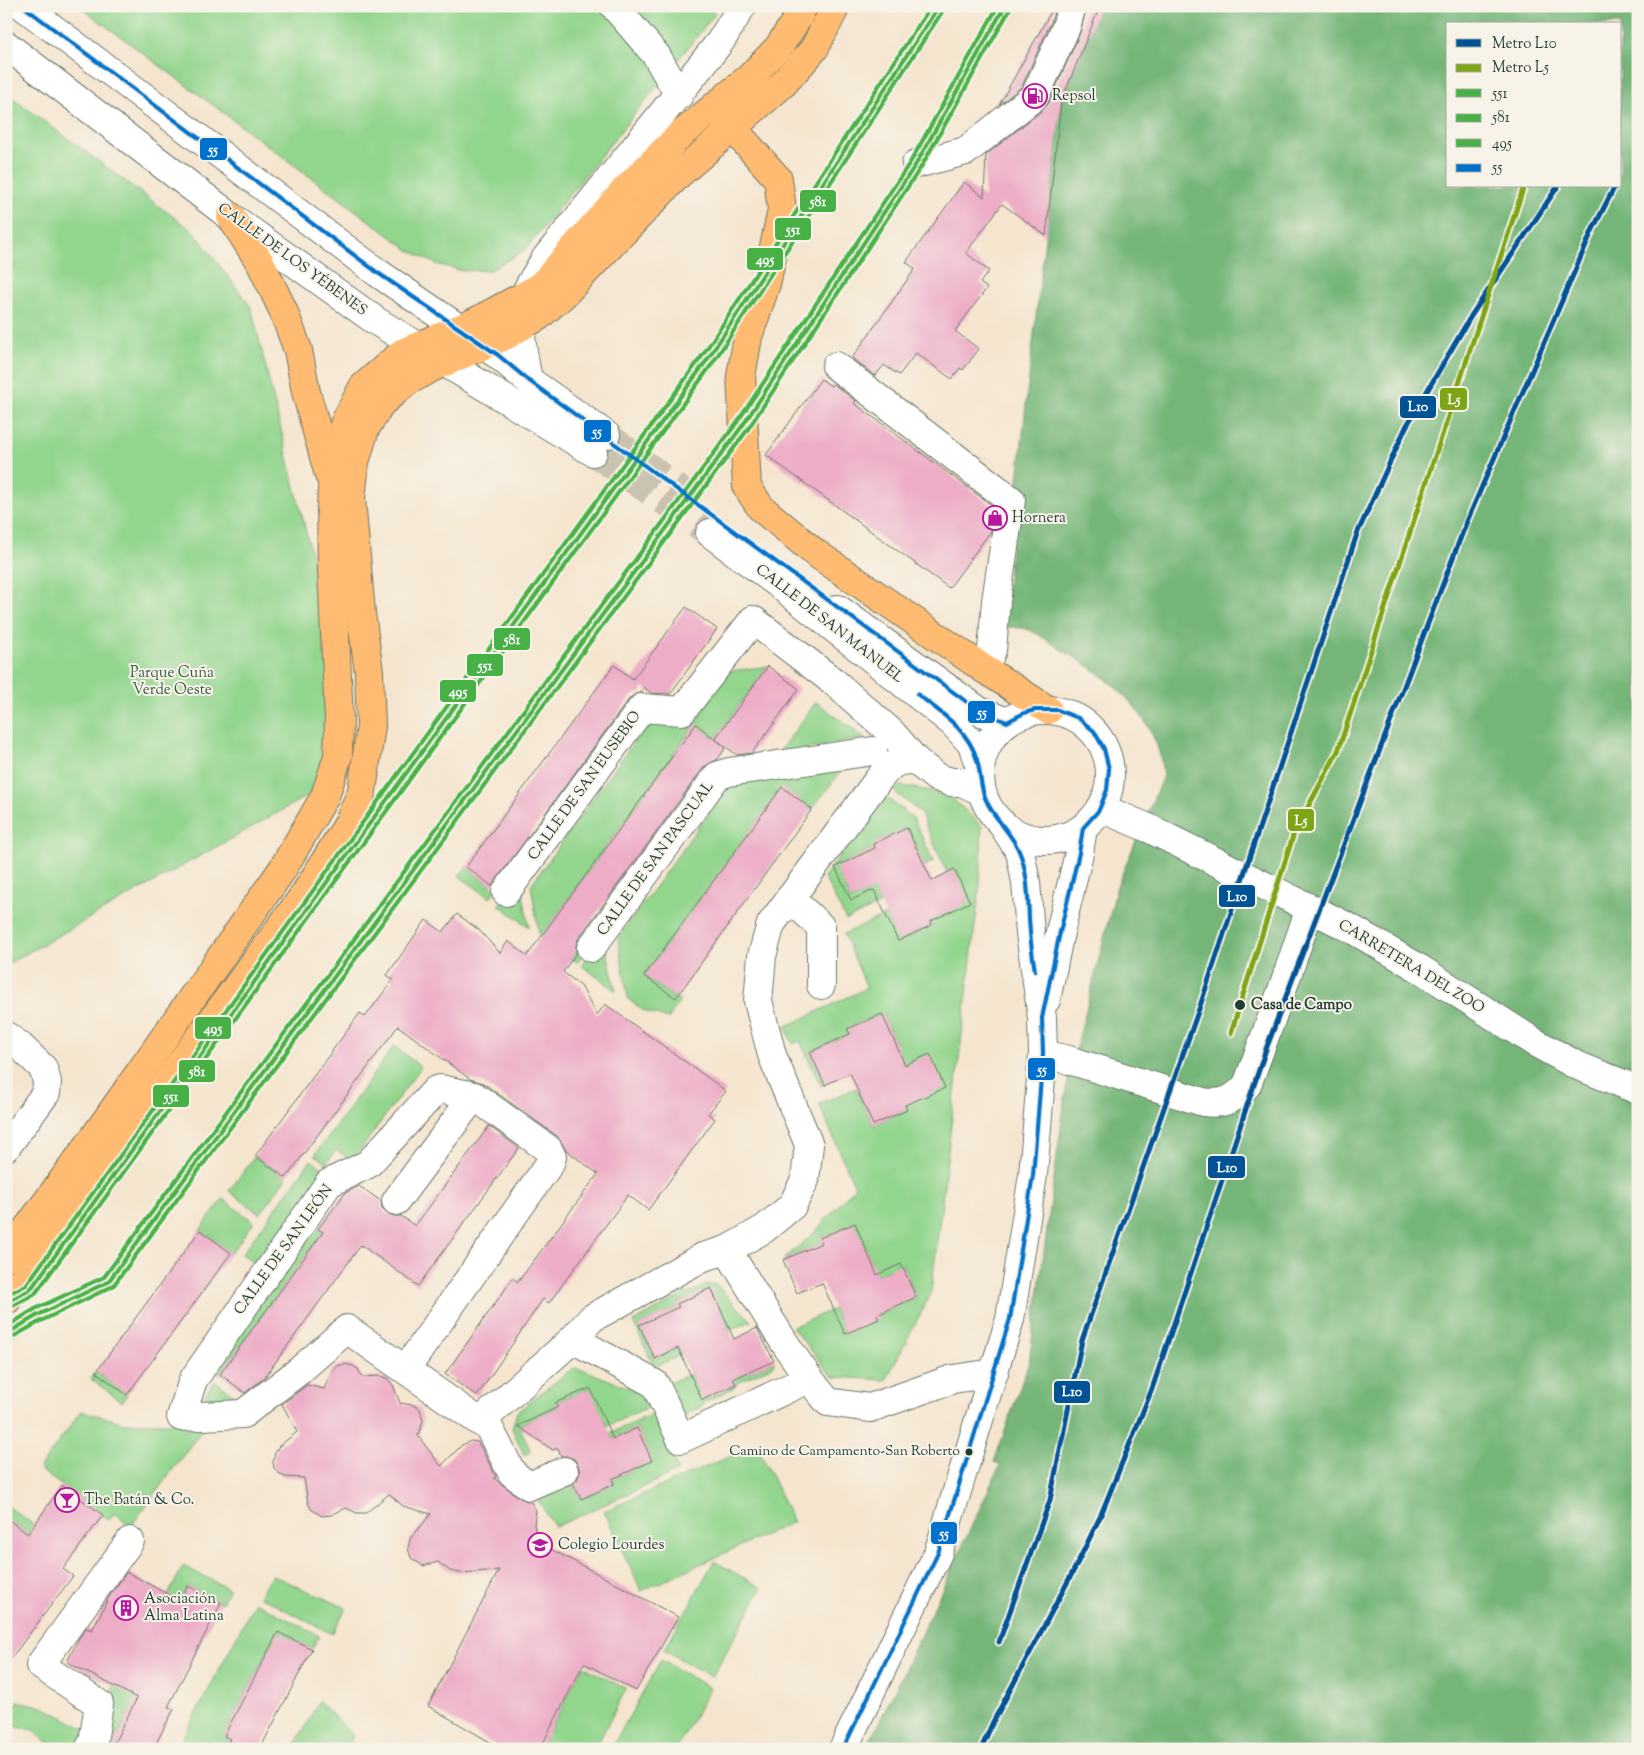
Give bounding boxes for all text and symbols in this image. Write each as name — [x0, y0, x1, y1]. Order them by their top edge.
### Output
legend — [1446, 22, 1622, 188]
text: Metro L10 — [1492, 34, 1557, 55]
text: Metro L5 — [1492, 58, 1549, 79]
fuel station icon: Repsol — [1022, 83, 1048, 109]
text: 551 — [1491, 84, 1508, 105]
place label: Repsol — [1052, 86, 1096, 107]
text: 581 — [1491, 108, 1510, 129]
text: 495 — [1492, 134, 1512, 155]
line badge: 55 — [199, 137, 228, 161]
text: 55 — [207, 141, 218, 161]
text: 55 — [1491, 158, 1502, 179]
line badge: 581 — [799, 189, 837, 213]
text: 581 — [809, 193, 827, 213]
street label: CALLE DE LOS YÉBENES — [213, 198, 372, 322]
line badge: 551 — [774, 217, 812, 241]
text: 551 — [785, 221, 800, 241]
line badge: 495 — [746, 247, 784, 271]
text: 495 — [755, 251, 775, 271]
line badge: L5 — [1439, 387, 1468, 411]
text: L5 — [1447, 391, 1461, 411]
line badge: L10 — [1399, 395, 1437, 419]
text: L10 — [1408, 398, 1429, 418]
line badge: 55 — [583, 419, 612, 443]
text: 55 — [591, 423, 602, 443]
shop icon: Hornera — [982, 505, 1008, 531]
place label: Hornera — [1012, 508, 1066, 529]
street label: CALLE DE SAN MANUEL — [751, 560, 907, 688]
line badge: 581 — [493, 627, 531, 651]
text: 581 — [503, 631, 521, 651]
line badge: 551 — [466, 653, 504, 677]
text: 551 — [477, 657, 492, 677]
park label: Parque Cuña Verde Oeste — [130, 663, 214, 701]
line badge: 495 — [439, 679, 477, 703]
text: 495 — [448, 683, 468, 703]
line badge: 55 — [967, 700, 996, 724]
text: 55 — [976, 704, 987, 724]
street label: CALLE DE SAN EUSEBIO — [523, 707, 647, 865]
street label: CALLE DE SAN PASCUAL — [593, 777, 719, 941]
line badge: L5 — [1287, 808, 1315, 832]
text: L5 — [1294, 812, 1308, 832]
line badge: L10 — [1218, 884, 1256, 908]
text: L10 — [1227, 888, 1248, 908]
street label: CARRETERA DEL ZOO — [1334, 915, 1488, 1019]
place label: Casa de Campo — [1251, 995, 1352, 1016]
marker: Casa de Campo — [1233, 998, 1247, 1012]
line badge: 495 — [194, 1016, 232, 1040]
text: 495 — [203, 1020, 223, 1040]
line badge: 55 — [1027, 1057, 1056, 1081]
line badge: 581 — [178, 1059, 216, 1083]
text: 55 — [1036, 1061, 1047, 1081]
text: 581 — [188, 1063, 206, 1083]
line badge: 551 — [152, 1084, 190, 1108]
text: 551 — [163, 1088, 178, 1108]
line badge: L10 — [1207, 1155, 1246, 1179]
text: L10 — [1217, 1159, 1238, 1179]
street label: CALLE DE SAN LEÓN — [228, 1179, 339, 1320]
line badge: L10 — [1053, 1380, 1091, 1404]
text: L10 — [1062, 1383, 1083, 1403]
place label: Camino de Campamento-San Roberto — [729, 1442, 960, 1462]
marker: Camino de Campamento-San Roberto — [964, 1447, 974, 1457]
bar icon: The Batán & Co. — [54, 1487, 80, 1513]
place label: The Batán & Co. — [84, 1490, 194, 1511]
line badge: 55 — [930, 1521, 958, 1545]
text: 55 — [938, 1525, 949, 1545]
school or university icon: Colegio Lourdes — [527, 1532, 553, 1558]
place label: Colegio Lourdes — [558, 1535, 665, 1556]
place label: Asociación Alma Latina — [144, 1589, 224, 1627]
building icon: Asociación Alma Latina — [113, 1595, 139, 1621]

